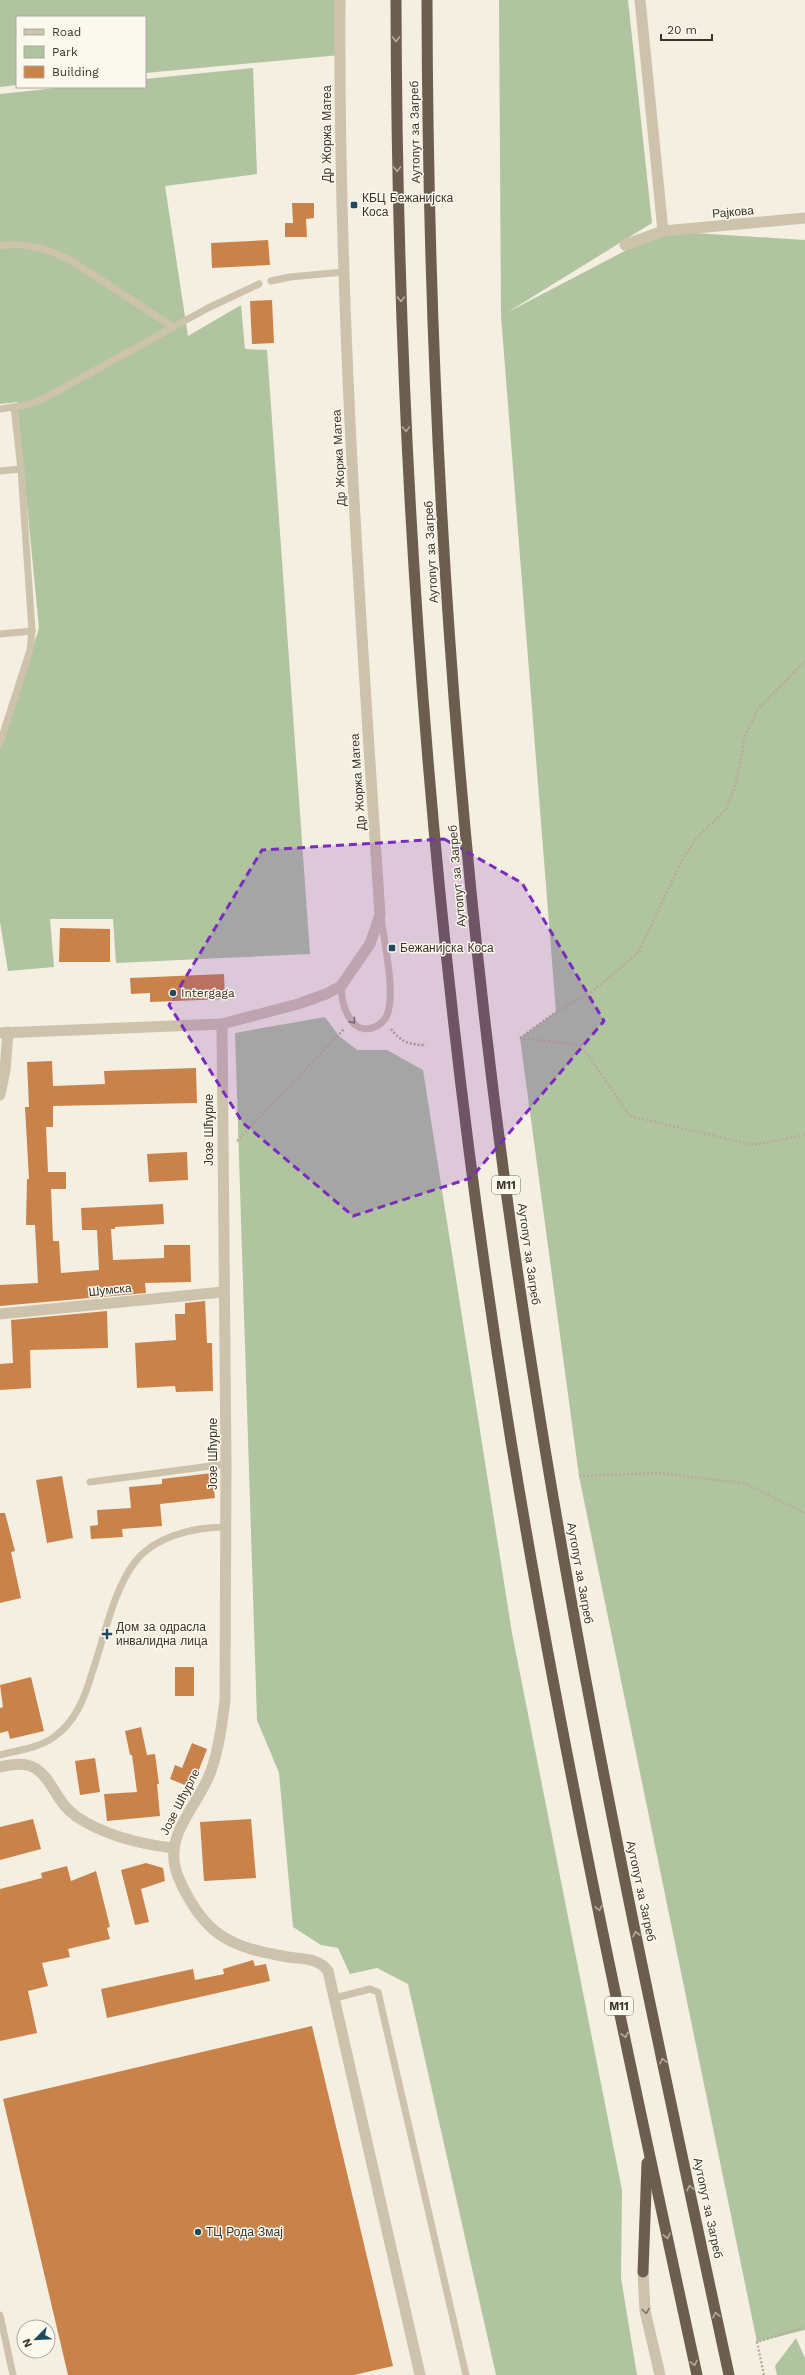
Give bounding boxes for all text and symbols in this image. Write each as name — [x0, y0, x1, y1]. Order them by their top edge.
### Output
legend — [16, 16, 146, 88]
scale bar — [661, 16, 712, 42]
text: 20 m — [667, 23, 697, 37]
text: Road — [52, 25, 81, 39]
one-way arrow — [392, 36, 400, 42]
text: Park — [52, 45, 78, 59]
text: Building — [52, 65, 99, 79]
street label: Аутопут за Загреб — [407, 80, 423, 183]
street label: Др Жоржа Матеа — [320, 85, 334, 183]
one-way arrow — [393, 166, 401, 172]
place label: КБЦ Бежанијска Коса — [362, 191, 453, 219]
marker: КБЦ Бежанијска Коса — [349, 200, 359, 210]
street label: Рајкова — [712, 203, 755, 221]
one-way arrow — [397, 296, 405, 302]
street label: Др Жоржа Матеа — [329, 409, 349, 507]
one-way arrow — [402, 426, 411, 432]
street label: Аутопут за Загреб — [421, 500, 441, 604]
street label: Др Жоржа Матеа — [348, 733, 368, 831]
street label: Аутопут за Загреб — [446, 824, 468, 928]
place label: Бежанијска Коса — [400, 941, 494, 955]
marker: Бежанијска Коса — [387, 943, 397, 953]
place label: Intergaga — [181, 986, 235, 1000]
marker: Intergaga — [168, 988, 178, 998]
one-way arrow — [348, 1016, 355, 1024]
street label: Јозе Шћурле — [202, 1094, 216, 1166]
road number: M11 — [492, 1176, 520, 1194]
street label: Аутопут за Загреб — [515, 1202, 543, 1306]
street label: Шумска — [88, 1281, 133, 1299]
street label: Јозе Шћурле — [206, 1418, 220, 1490]
street label: Аутопут за Загреб — [564, 1521, 596, 1625]
place label: Дом за одрасла инвалидна лица — [116, 1620, 208, 1648]
marker: Дом за одрасла инвалидна лица — [101, 1628, 113, 1640]
street label: Јозе Шћурле — [157, 1766, 203, 1837]
street label: Аутопут за Загреб — [623, 1839, 659, 1943]
one-way arrow — [594, 1905, 603, 1911]
one-way arrow — [633, 1930, 641, 1937]
road number: M11 — [605, 1997, 633, 2015]
one-way arrow — [621, 2032, 629, 2038]
one-way arrow — [660, 2058, 668, 2064]
street label: Аутопут за Загреб — [690, 2156, 726, 2260]
one-way arrow — [687, 2185, 695, 2191]
place label: ТЦ Рода Змај — [206, 2225, 283, 2239]
marker: ТЦ Рода Змај — [193, 2227, 203, 2237]
one-way arrow — [662, 2233, 671, 2239]
one-way arrow — [641, 2308, 649, 2314]
one-way arrow — [713, 2312, 721, 2318]
north arrow — [16, 2319, 56, 2359]
text: N — [20, 2336, 35, 2349]
one-way arrow — [690, 2360, 698, 2366]

